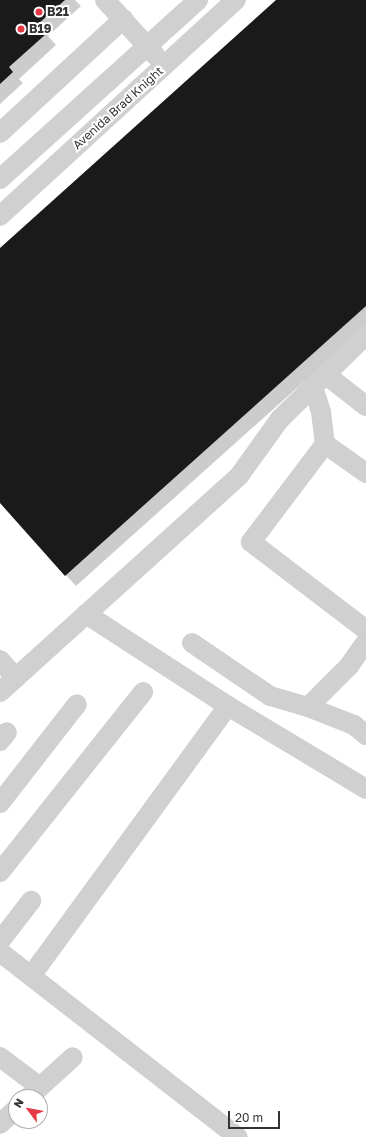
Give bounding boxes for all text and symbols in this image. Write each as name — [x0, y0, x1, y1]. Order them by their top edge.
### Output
place label: B21 — [47, 5, 69, 19]
marker: B21 — [34, 7, 44, 17]
place label: B19 — [29, 22, 51, 36]
marker: B19 — [16, 24, 26, 34]
street label: Avenida Brad Knight — [70, 64, 166, 152]
north arrow — [8, 1089, 48, 1129]
text: N — [11, 1096, 26, 1110]
scale bar — [230, 1103, 282, 1129]
text: 20 m — [235, 1110, 263, 1125]

